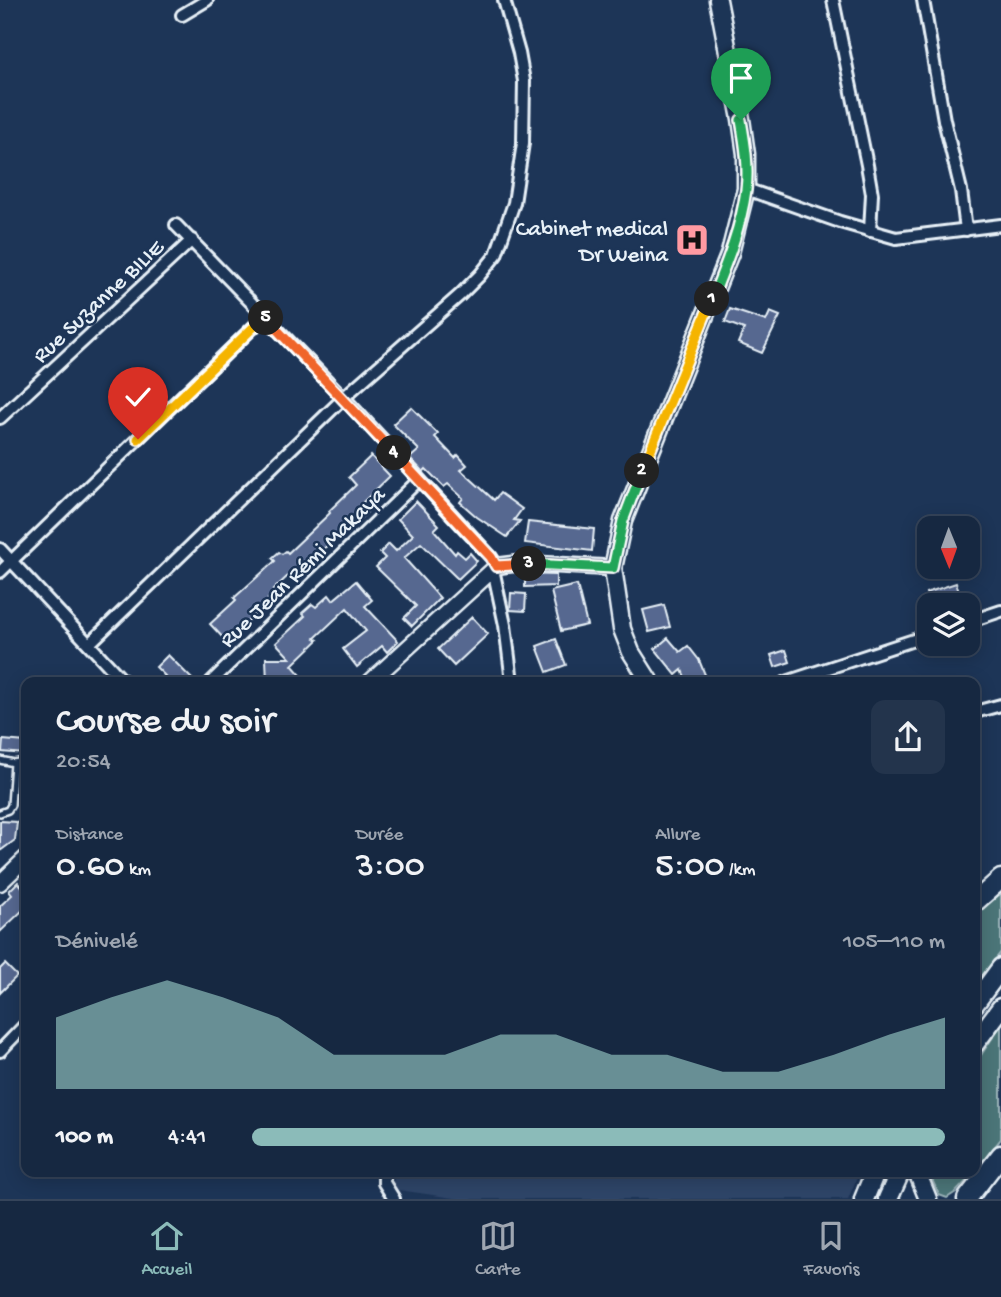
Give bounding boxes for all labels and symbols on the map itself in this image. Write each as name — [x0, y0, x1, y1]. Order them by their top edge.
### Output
pin — [711, 48, 771, 120]
place label: Cabinet medical Dr Weina — [516, 217, 669, 270]
hospital icon: Cabinet medical Dr Weina — [673, 221, 711, 259]
street label: Rue Suzanne BILIE — [28, 234, 172, 370]
pin: 1 — [694, 282, 730, 316]
pin: 5 — [248, 300, 284, 336]
pin — [108, 367, 168, 439]
pin: 4 — [376, 435, 412, 470]
pin: 2 — [624, 454, 660, 489]
street label: Rue Jean Rémi Makaya — [215, 482, 393, 655]
north arrow — [917, 516, 980, 579]
pin: 3 — [512, 546, 546, 582]

